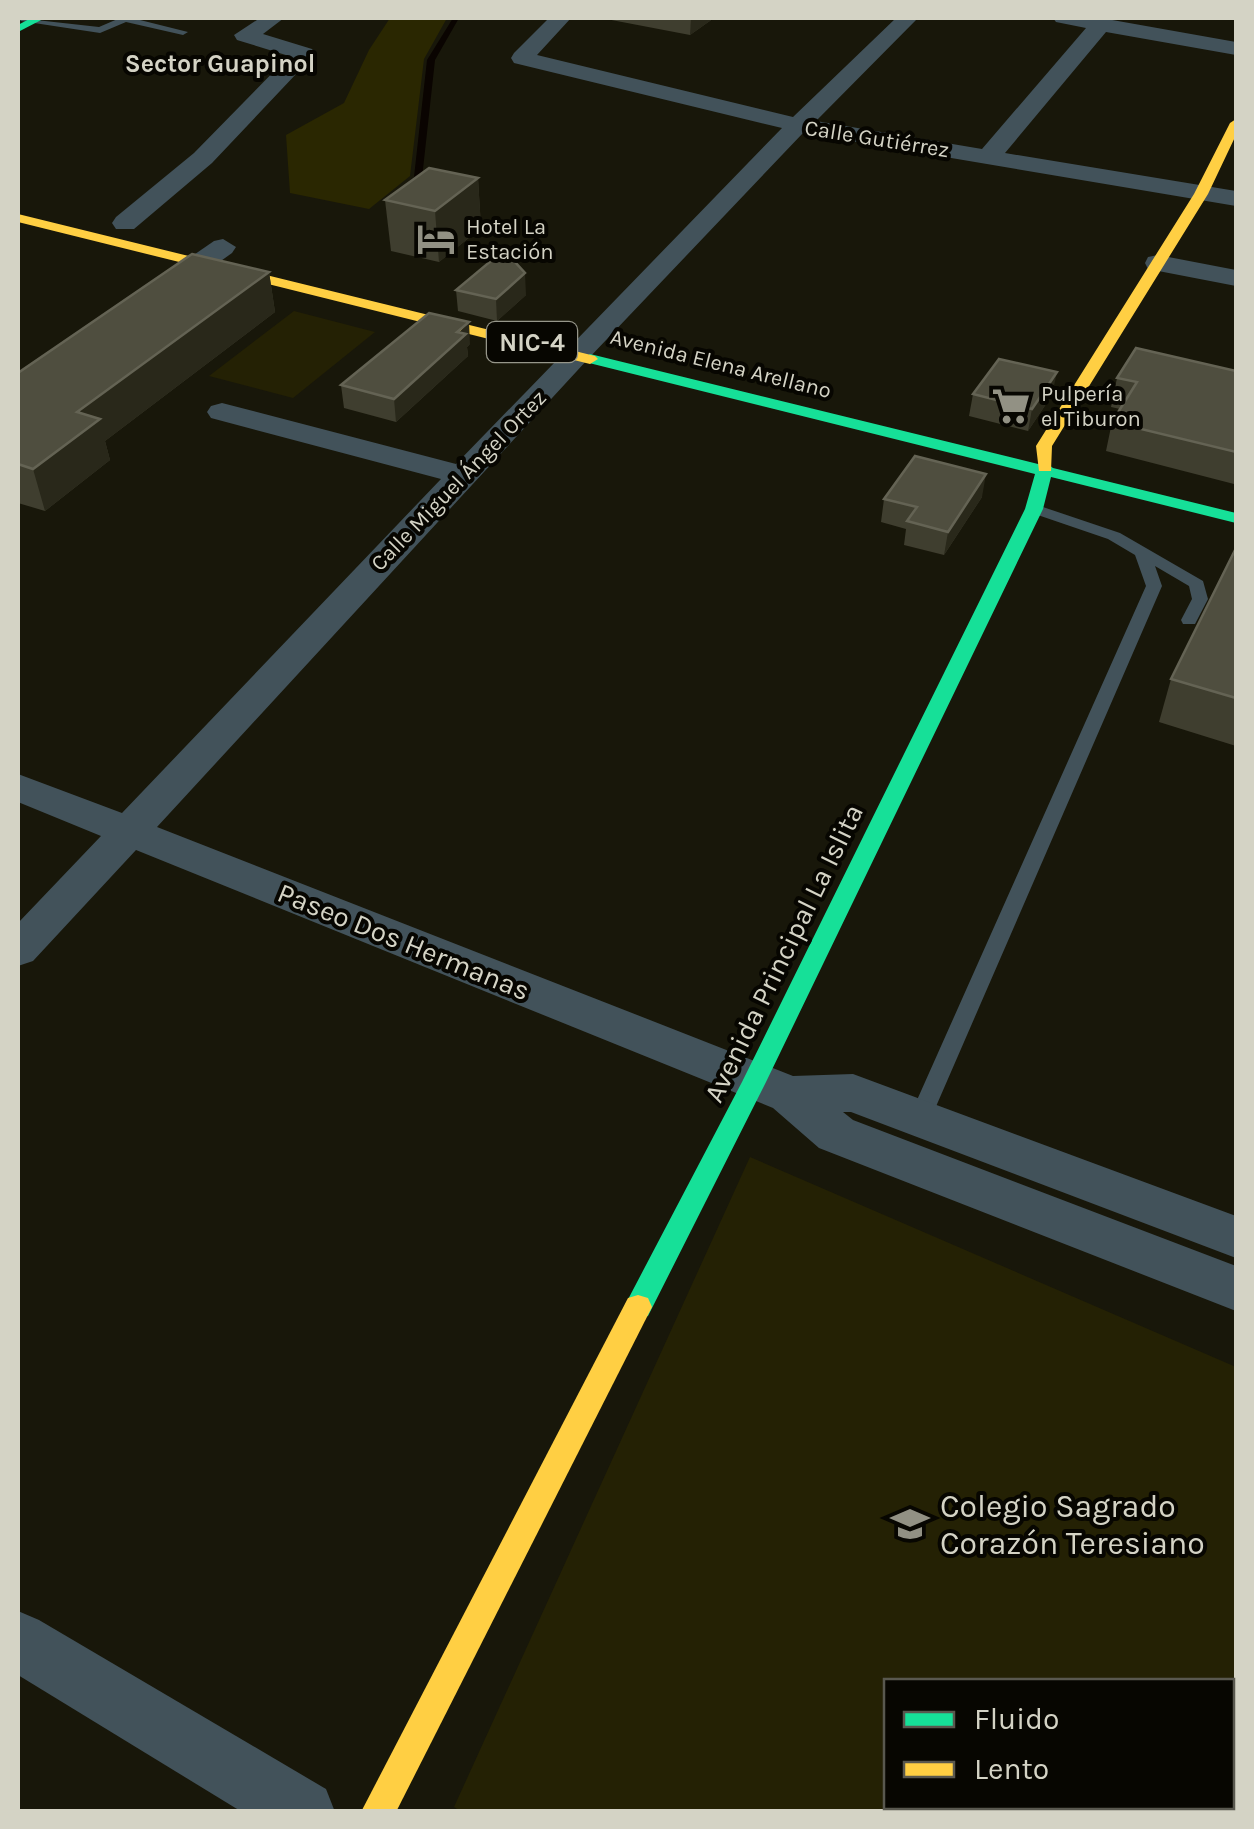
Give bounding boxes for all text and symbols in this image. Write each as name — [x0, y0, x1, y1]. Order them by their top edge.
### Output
district label: Sector Guapinol — [125, 49, 315, 78]
street label: Calle Gutiérrez — [803, 115, 951, 163]
place label: Hotel La Estación — [466, 214, 554, 265]
hotel icon: Hotel La Estación — [415, 218, 457, 260]
road number: NIC-4 — [487, 322, 577, 362]
street label: Avenida Elena Arellano — [608, 324, 834, 404]
place label: Pulpería el Tiburon — [1041, 381, 1141, 432]
street label: Calle Miguel Ángel Ortez — [365, 384, 552, 576]
supermarket icon: Pulpería el Tiburon — [990, 385, 1032, 427]
street label: Avenida Principal La Islita — [697, 799, 870, 1108]
street label: Paseo Dos Hermanas — [273, 876, 535, 1007]
place label: Colegio Sagrado Corazón Teresiano — [940, 1488, 1205, 1562]
school or university icon: Colegio Sagrado Corazón Teresiano — [889, 1503, 931, 1545]
legend — [884, 1679, 1234, 1809]
text: Fluido — [974, 1701, 1059, 1737]
text: Lento — [974, 1751, 1049, 1787]

